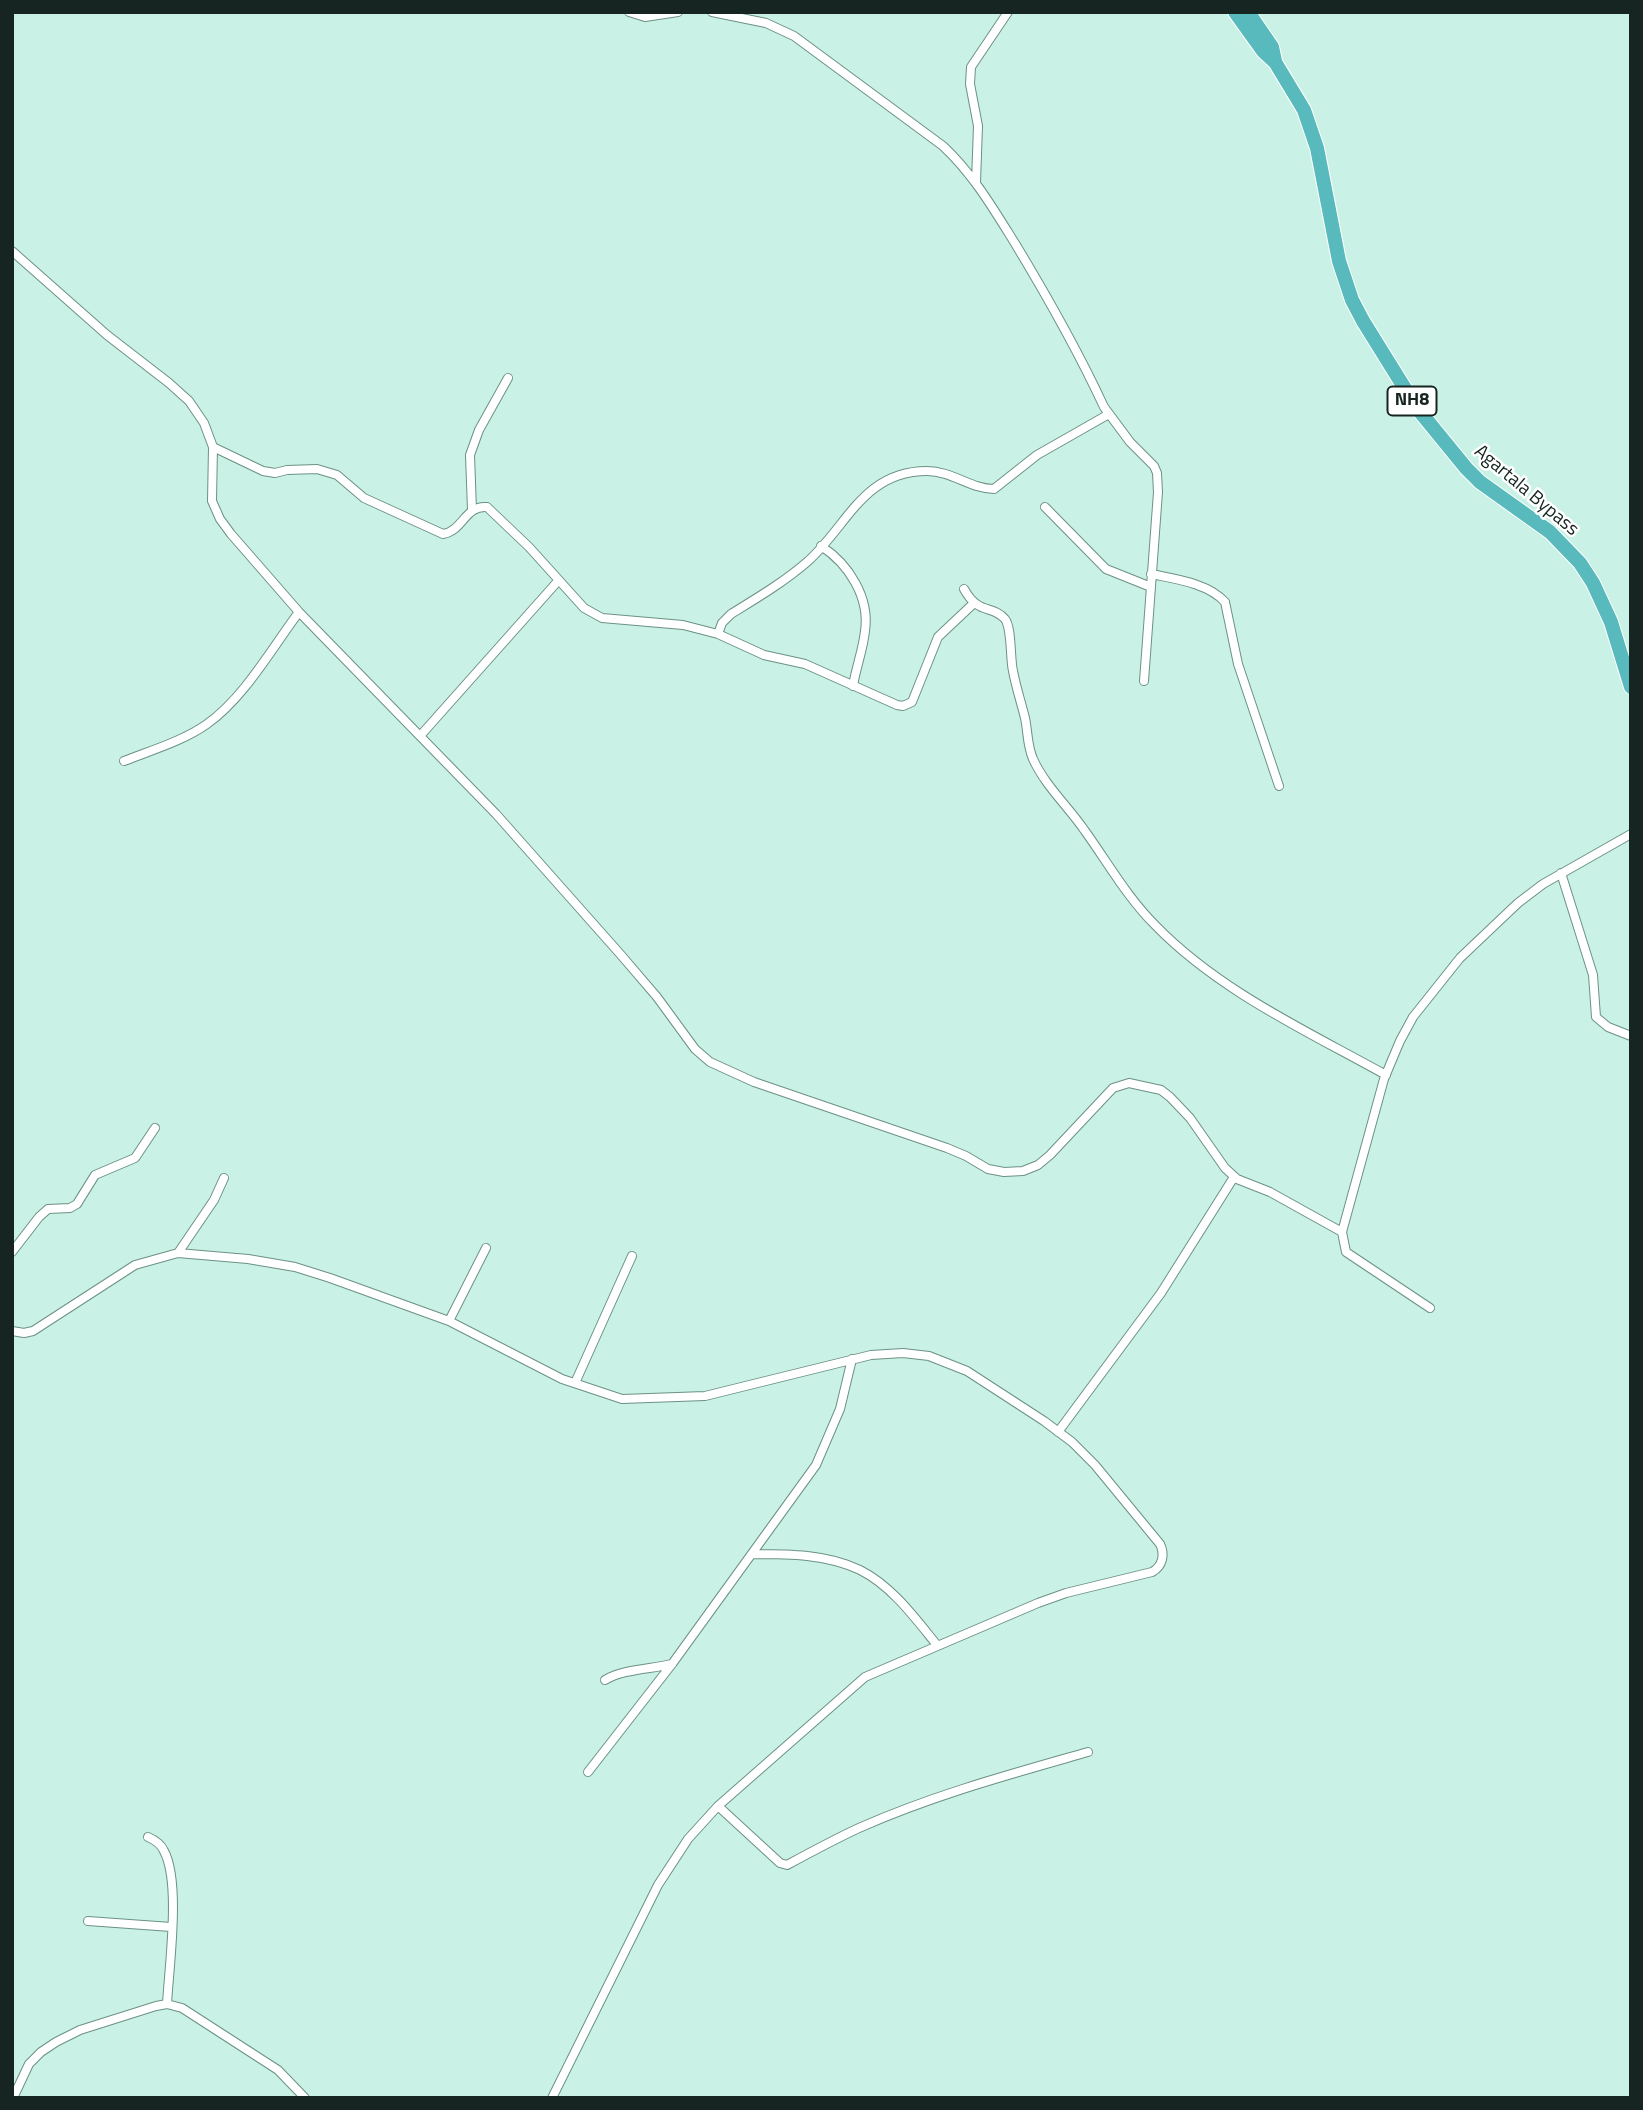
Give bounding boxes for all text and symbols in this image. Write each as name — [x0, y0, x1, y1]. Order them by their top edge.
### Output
road number: NH8 — [1388, 386, 1436, 416]
street label: Agartala Bypass — [1469, 441, 1583, 541]

